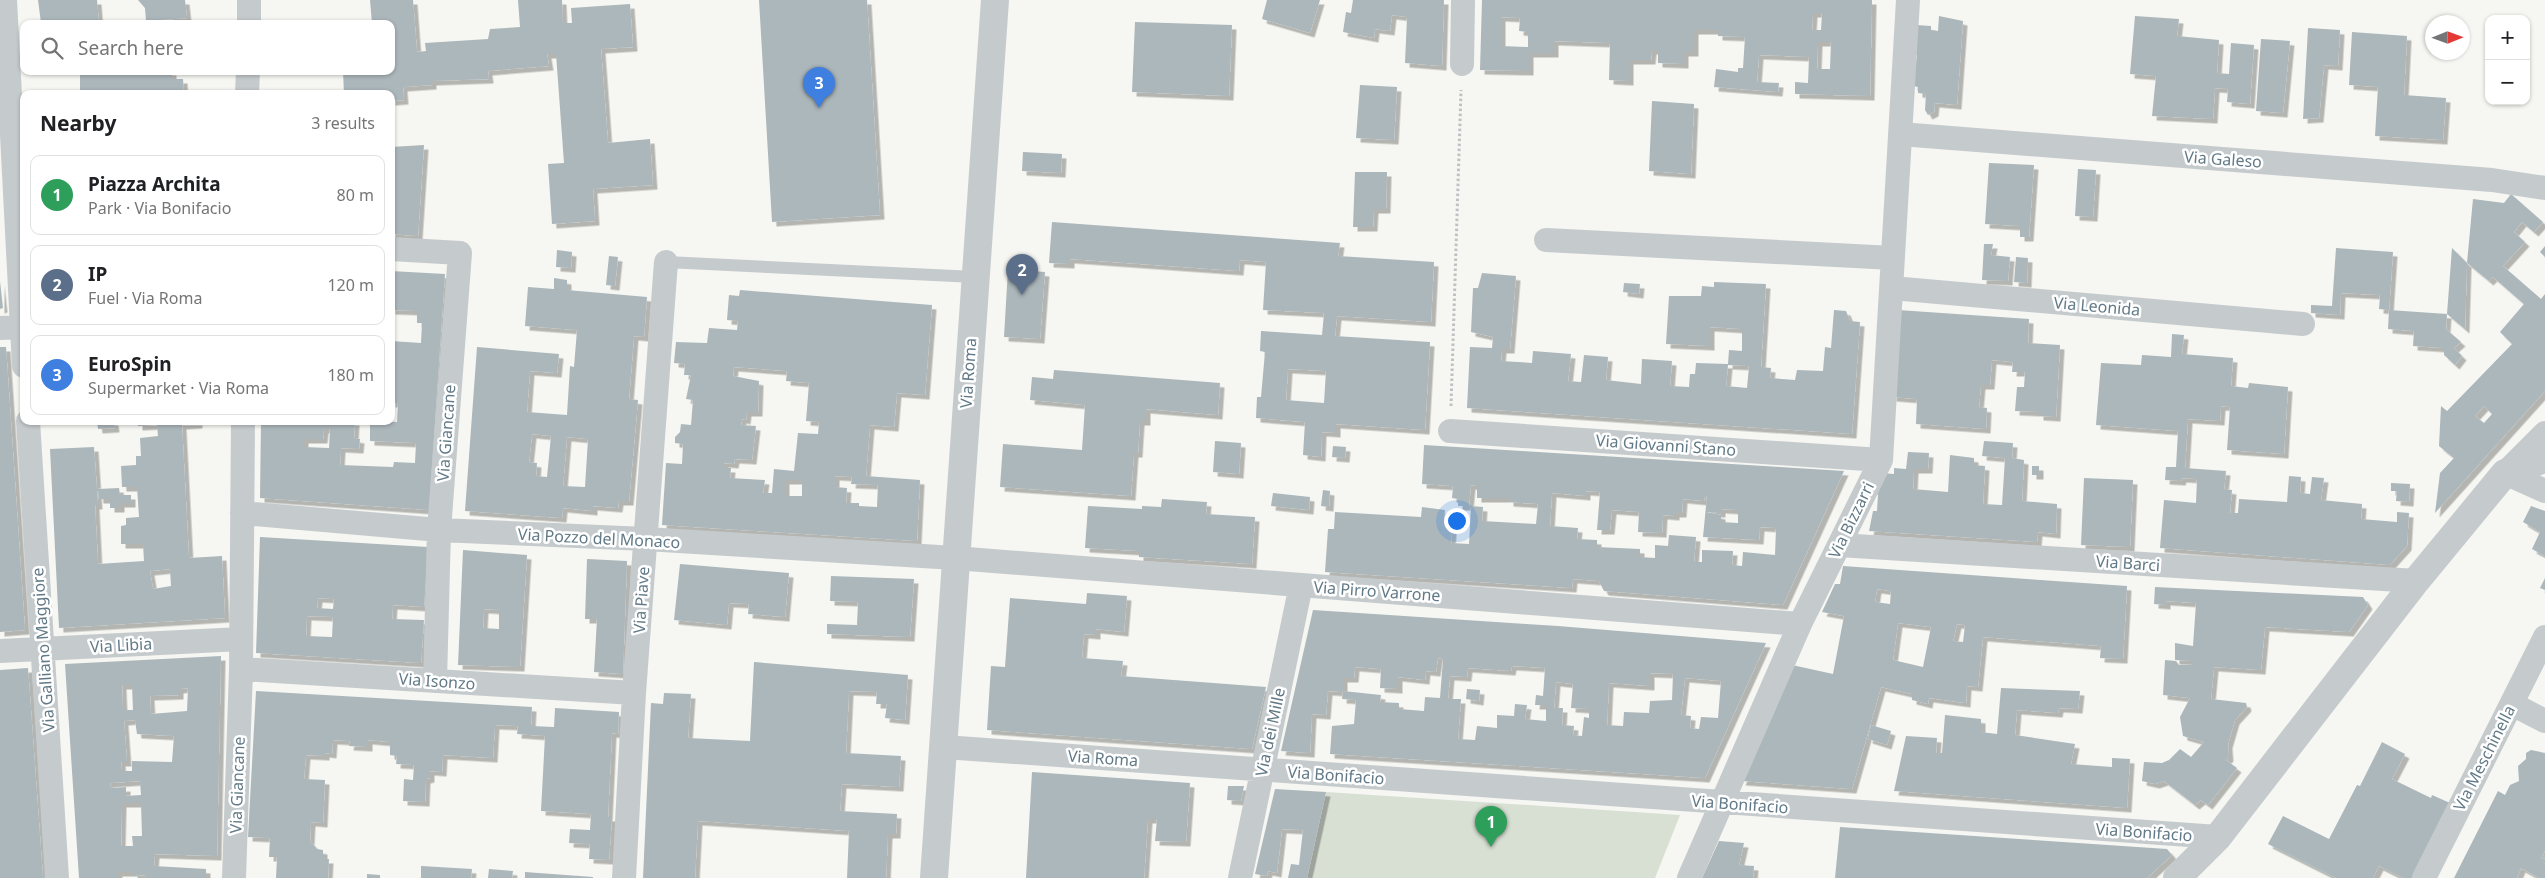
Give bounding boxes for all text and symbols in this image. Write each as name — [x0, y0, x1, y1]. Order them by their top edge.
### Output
north arrow — [2425, 15, 2470, 60]
map controls — [2485, 15, 2530, 105]
button: + — [2485, 15, 2530, 60]
search box — [20, 20, 395, 75]
icon: search — [38, 34, 66, 62]
text: Search here — [78, 35, 184, 61]
button: − — [2485, 60, 2530, 105]
pin: 3 — [803, 67, 835, 108]
text: Nearby — [40, 109, 116, 137]
text: 3 results — [311, 112, 375, 134]
street label: Via Galeso — [2183, 145, 2263, 173]
text: Piazza Archita — [88, 171, 221, 197]
text: 1 — [52, 184, 62, 206]
text: 80 m — [337, 184, 374, 206]
text: Park · Via Bonifacio — [88, 197, 231, 219]
pin: 2 — [1006, 254, 1038, 295]
text: IP — [88, 261, 107, 287]
text: 2 — [52, 274, 62, 296]
text: 120 m — [327, 274, 374, 296]
text: Fuel · Via Roma — [88, 287, 202, 309]
street label: Via Leonida — [2053, 291, 2141, 321]
street label: Via Roma — [955, 337, 981, 409]
text: EuroSpin — [88, 351, 172, 377]
text: 3 — [52, 364, 62, 386]
text: 180 m — [327, 364, 374, 386]
text: Supermarket · Via Roma — [88, 377, 269, 399]
street label: Via Giancane — [432, 384, 460, 482]
street label: Via Giovanni Stano — [1595, 429, 1737, 461]
street label: Via Bizzarri — [1823, 478, 1879, 562]
your location — [1444, 508, 1470, 534]
street label: Via Pozzo del Monaco — [517, 523, 681, 553]
street label: Via Barci — [2095, 550, 2161, 576]
street label: Via Piave — [628, 566, 654, 634]
street label: Via Galliano Maggiore — [26, 567, 60, 733]
street label: Via Pirro Varrone — [1313, 576, 1441, 606]
street label: Via Libia — [89, 632, 153, 658]
street label: Via Isonzo — [398, 667, 476, 695]
street label: Via dei Mille — [1250, 686, 1290, 778]
street label: Via Meschinella — [2448, 701, 2520, 815]
street label: Via Giancane — [224, 736, 250, 834]
street label: Via Roma — [1067, 745, 1139, 771]
street label: Via Bonifacio — [1287, 761, 1385, 789]
street label: Via Bonifacio — [1691, 790, 1789, 818]
pin: 1 — [1475, 806, 1507, 847]
street label: Via Bonifacio — [2095, 818, 2193, 846]

